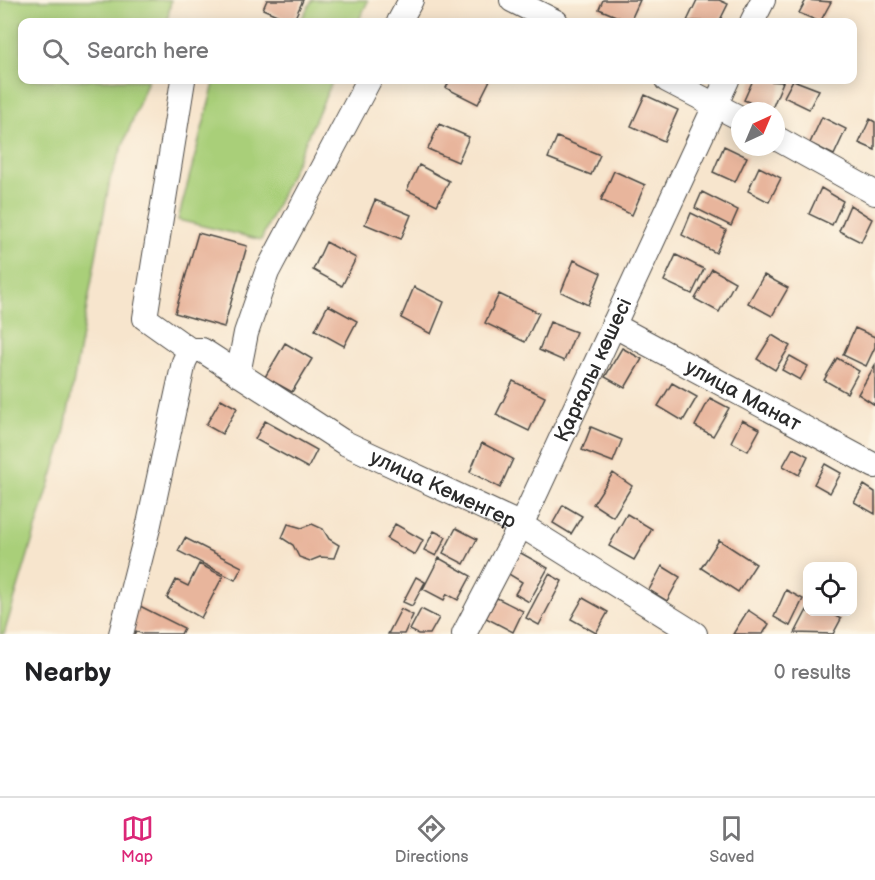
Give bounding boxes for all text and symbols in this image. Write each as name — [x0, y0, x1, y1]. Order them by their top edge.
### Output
search box — [18, 18, 857, 84]
icon: search — [39, 35, 72, 68]
text: Search here — [87, 38, 209, 65]
north arrow — [731, 102, 785, 156]
street label: Қарғалы көшесі — [549, 294, 637, 446]
street label: улица Манат — [681, 354, 806, 437]
street label: улица Кеменгер — [366, 444, 520, 534]
map controls — [803, 562, 857, 616]
button: locate — [803, 562, 857, 616]
text: Nearby — [24, 658, 111, 689]
text: 0 results — [774, 661, 851, 685]
tab: Map — [121, 812, 154, 867]
tab: Directions — [395, 812, 468, 867]
tab: Saved — [709, 812, 754, 867]

